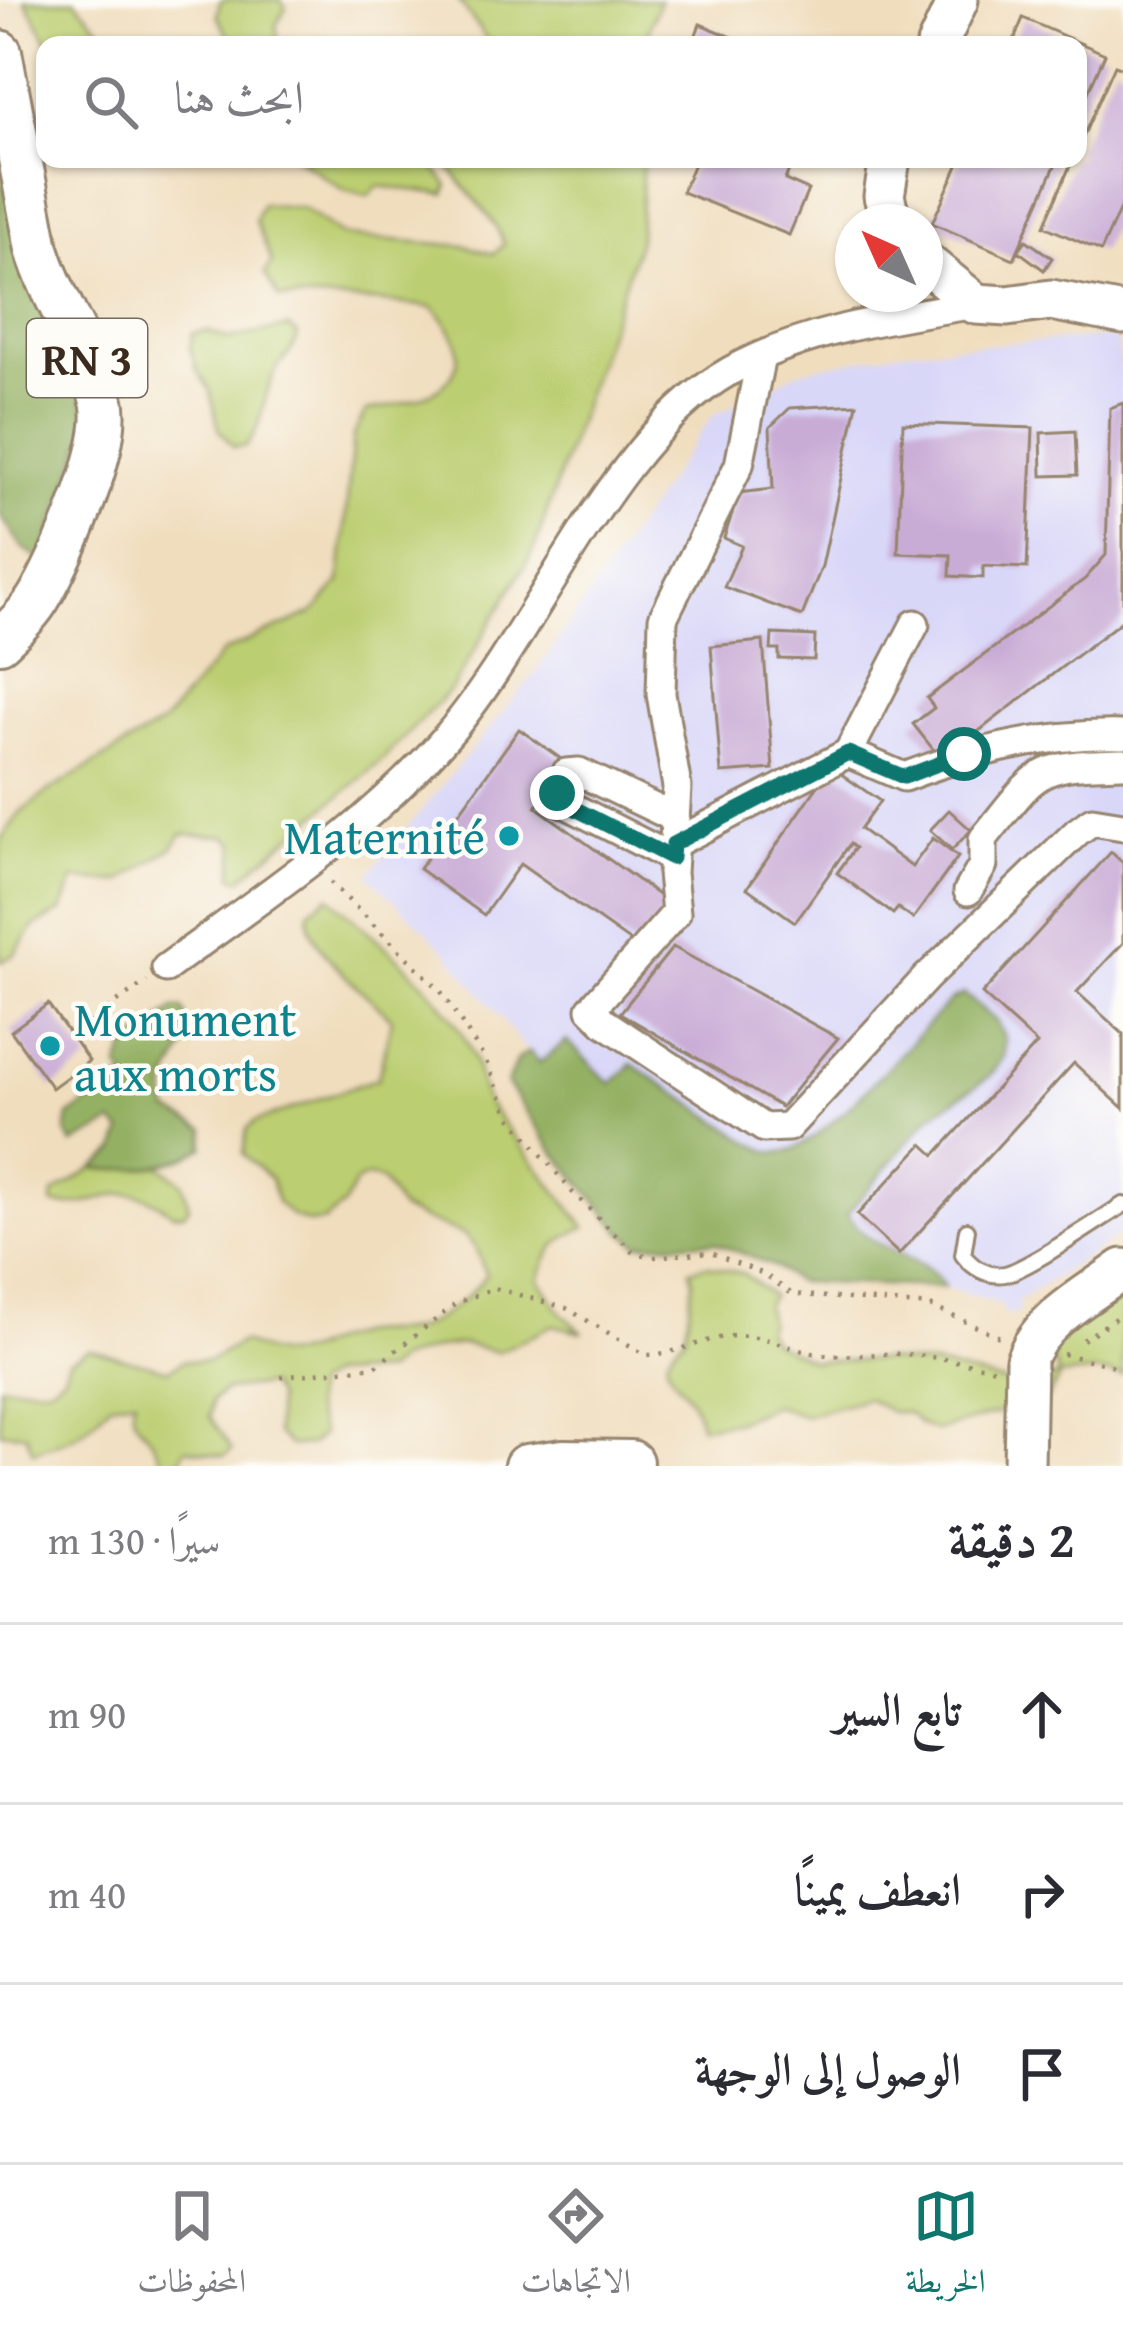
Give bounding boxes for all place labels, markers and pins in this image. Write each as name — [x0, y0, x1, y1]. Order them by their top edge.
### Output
place label: Maternité — [284, 801, 485, 872]
marker: Maternité — [496, 823, 522, 849]
place label: Monument aux morts — [74, 983, 296, 1109]
marker: Monument aux morts — [37, 1033, 63, 1059]

